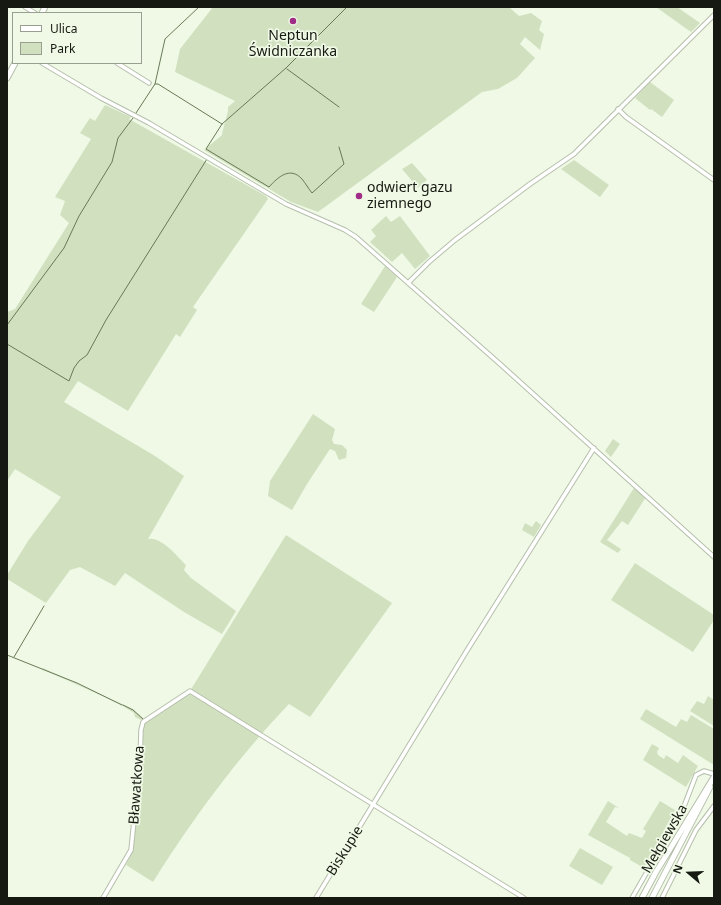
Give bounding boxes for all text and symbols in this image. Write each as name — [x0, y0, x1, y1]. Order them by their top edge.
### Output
legend — [12, 12, 142, 64]
marker: Neptun Świdniczanka — [288, 16, 298, 26]
text: Ulica — [50, 20, 77, 37]
place label: Neptun Świdniczanka — [249, 28, 337, 60]
text: Park — [50, 40, 75, 57]
place label: odwiert gazu ziemnego — [367, 180, 453, 212]
marker: odwiert gazu ziemnego — [354, 191, 364, 201]
street label: Bławatkowa — [126, 745, 148, 825]
street label: Mełgiewska — [638, 801, 692, 877]
street label: Biskupie — [323, 823, 367, 879]
north arrow — [669, 853, 709, 893]
text: N — [669, 862, 686, 876]

